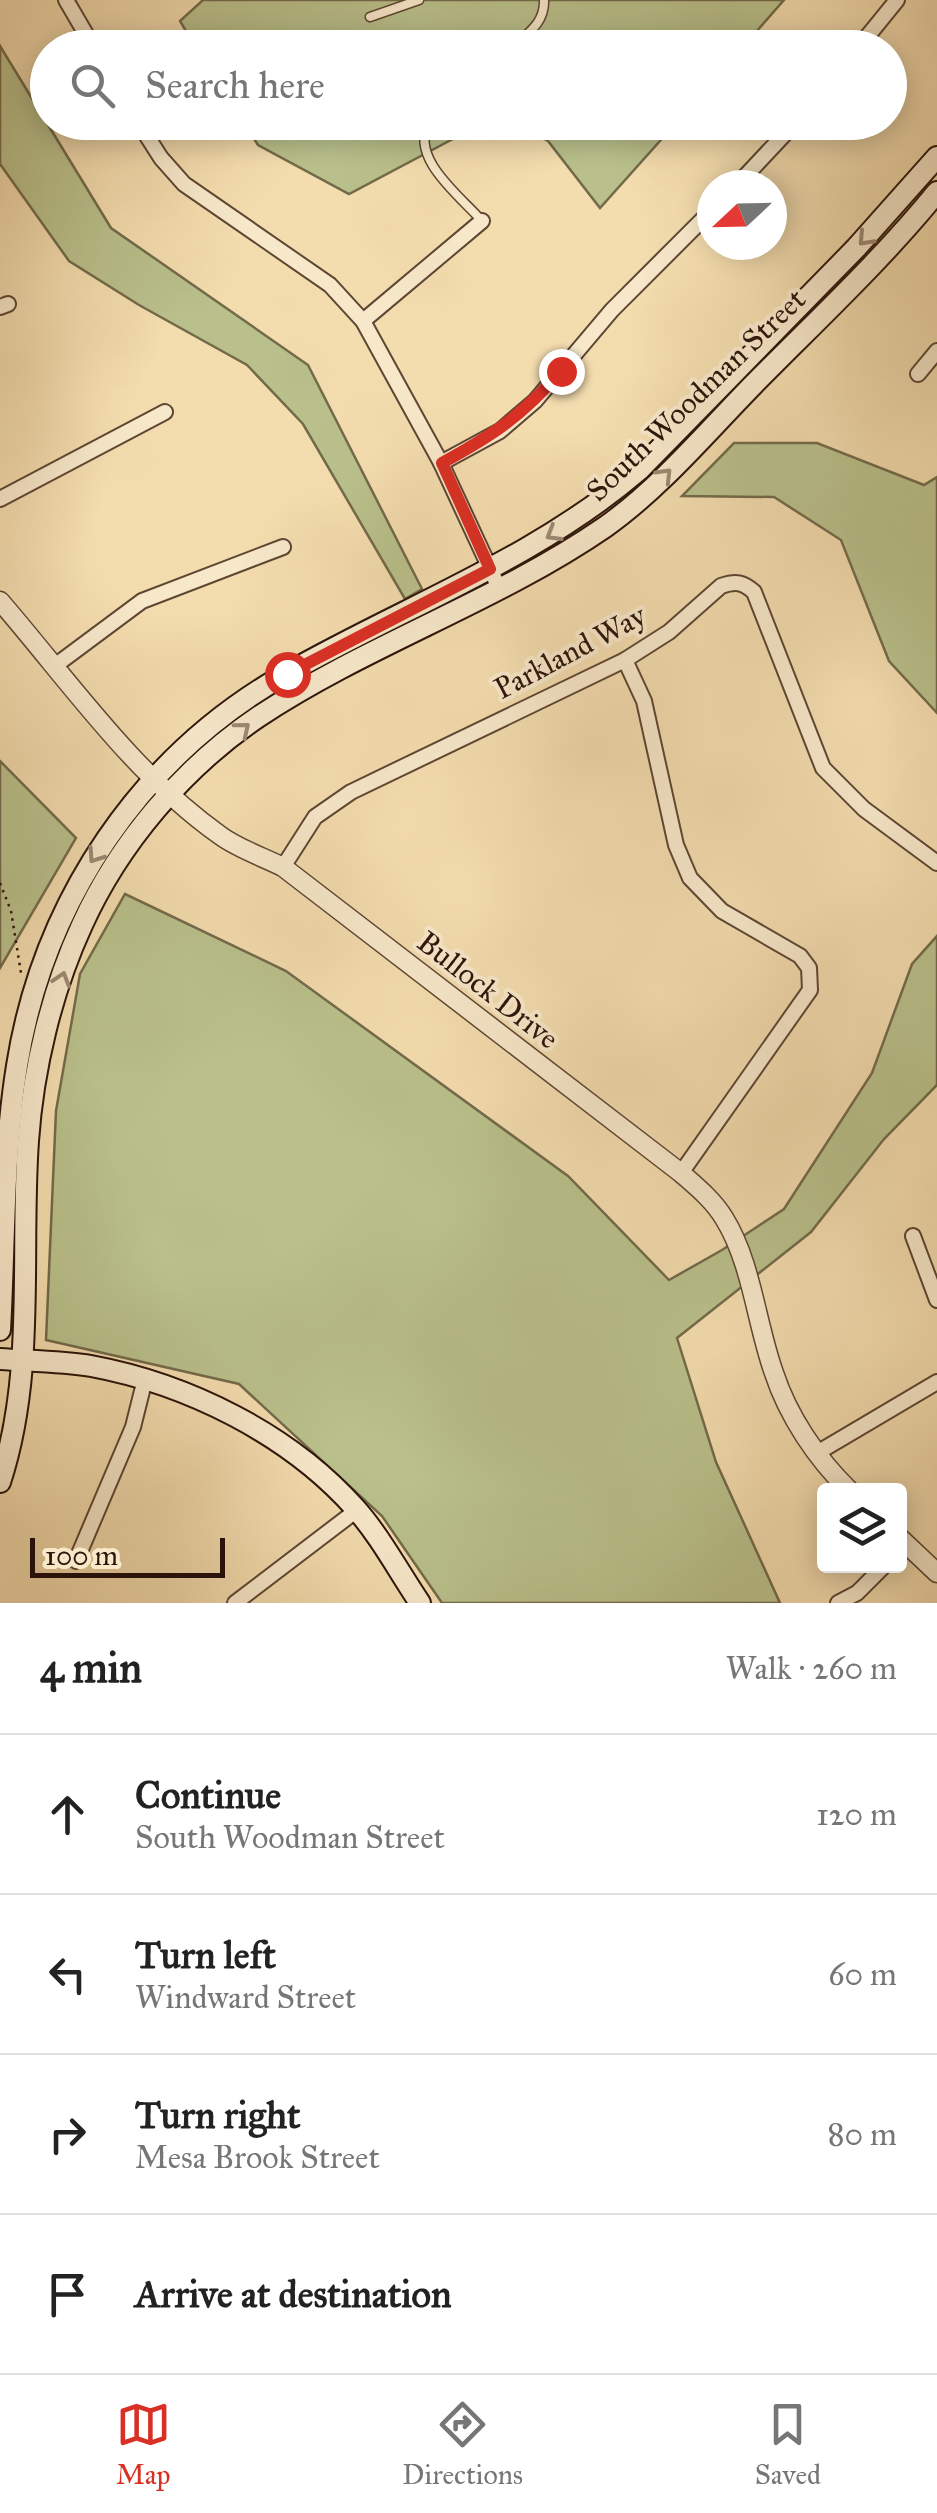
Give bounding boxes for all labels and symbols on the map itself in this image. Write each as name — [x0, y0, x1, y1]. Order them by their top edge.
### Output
north arrow — [697, 170, 787, 260]
one-way arrow — [859, 227, 877, 246]
street label: South Woodman Street — [579, 281, 813, 509]
route end — [539, 349, 585, 395]
one-way arrow — [653, 468, 671, 486]
one-way arrow — [546, 522, 564, 541]
street label: Parkland Way — [488, 597, 653, 707]
route start — [265, 652, 311, 698]
one-way arrow — [232, 723, 250, 741]
one-way arrow — [88, 845, 107, 863]
street label: Bullock Drive — [410, 924, 566, 1056]
one-way arrow — [50, 971, 71, 988]
scale bar — [30, 1533, 225, 1578]

